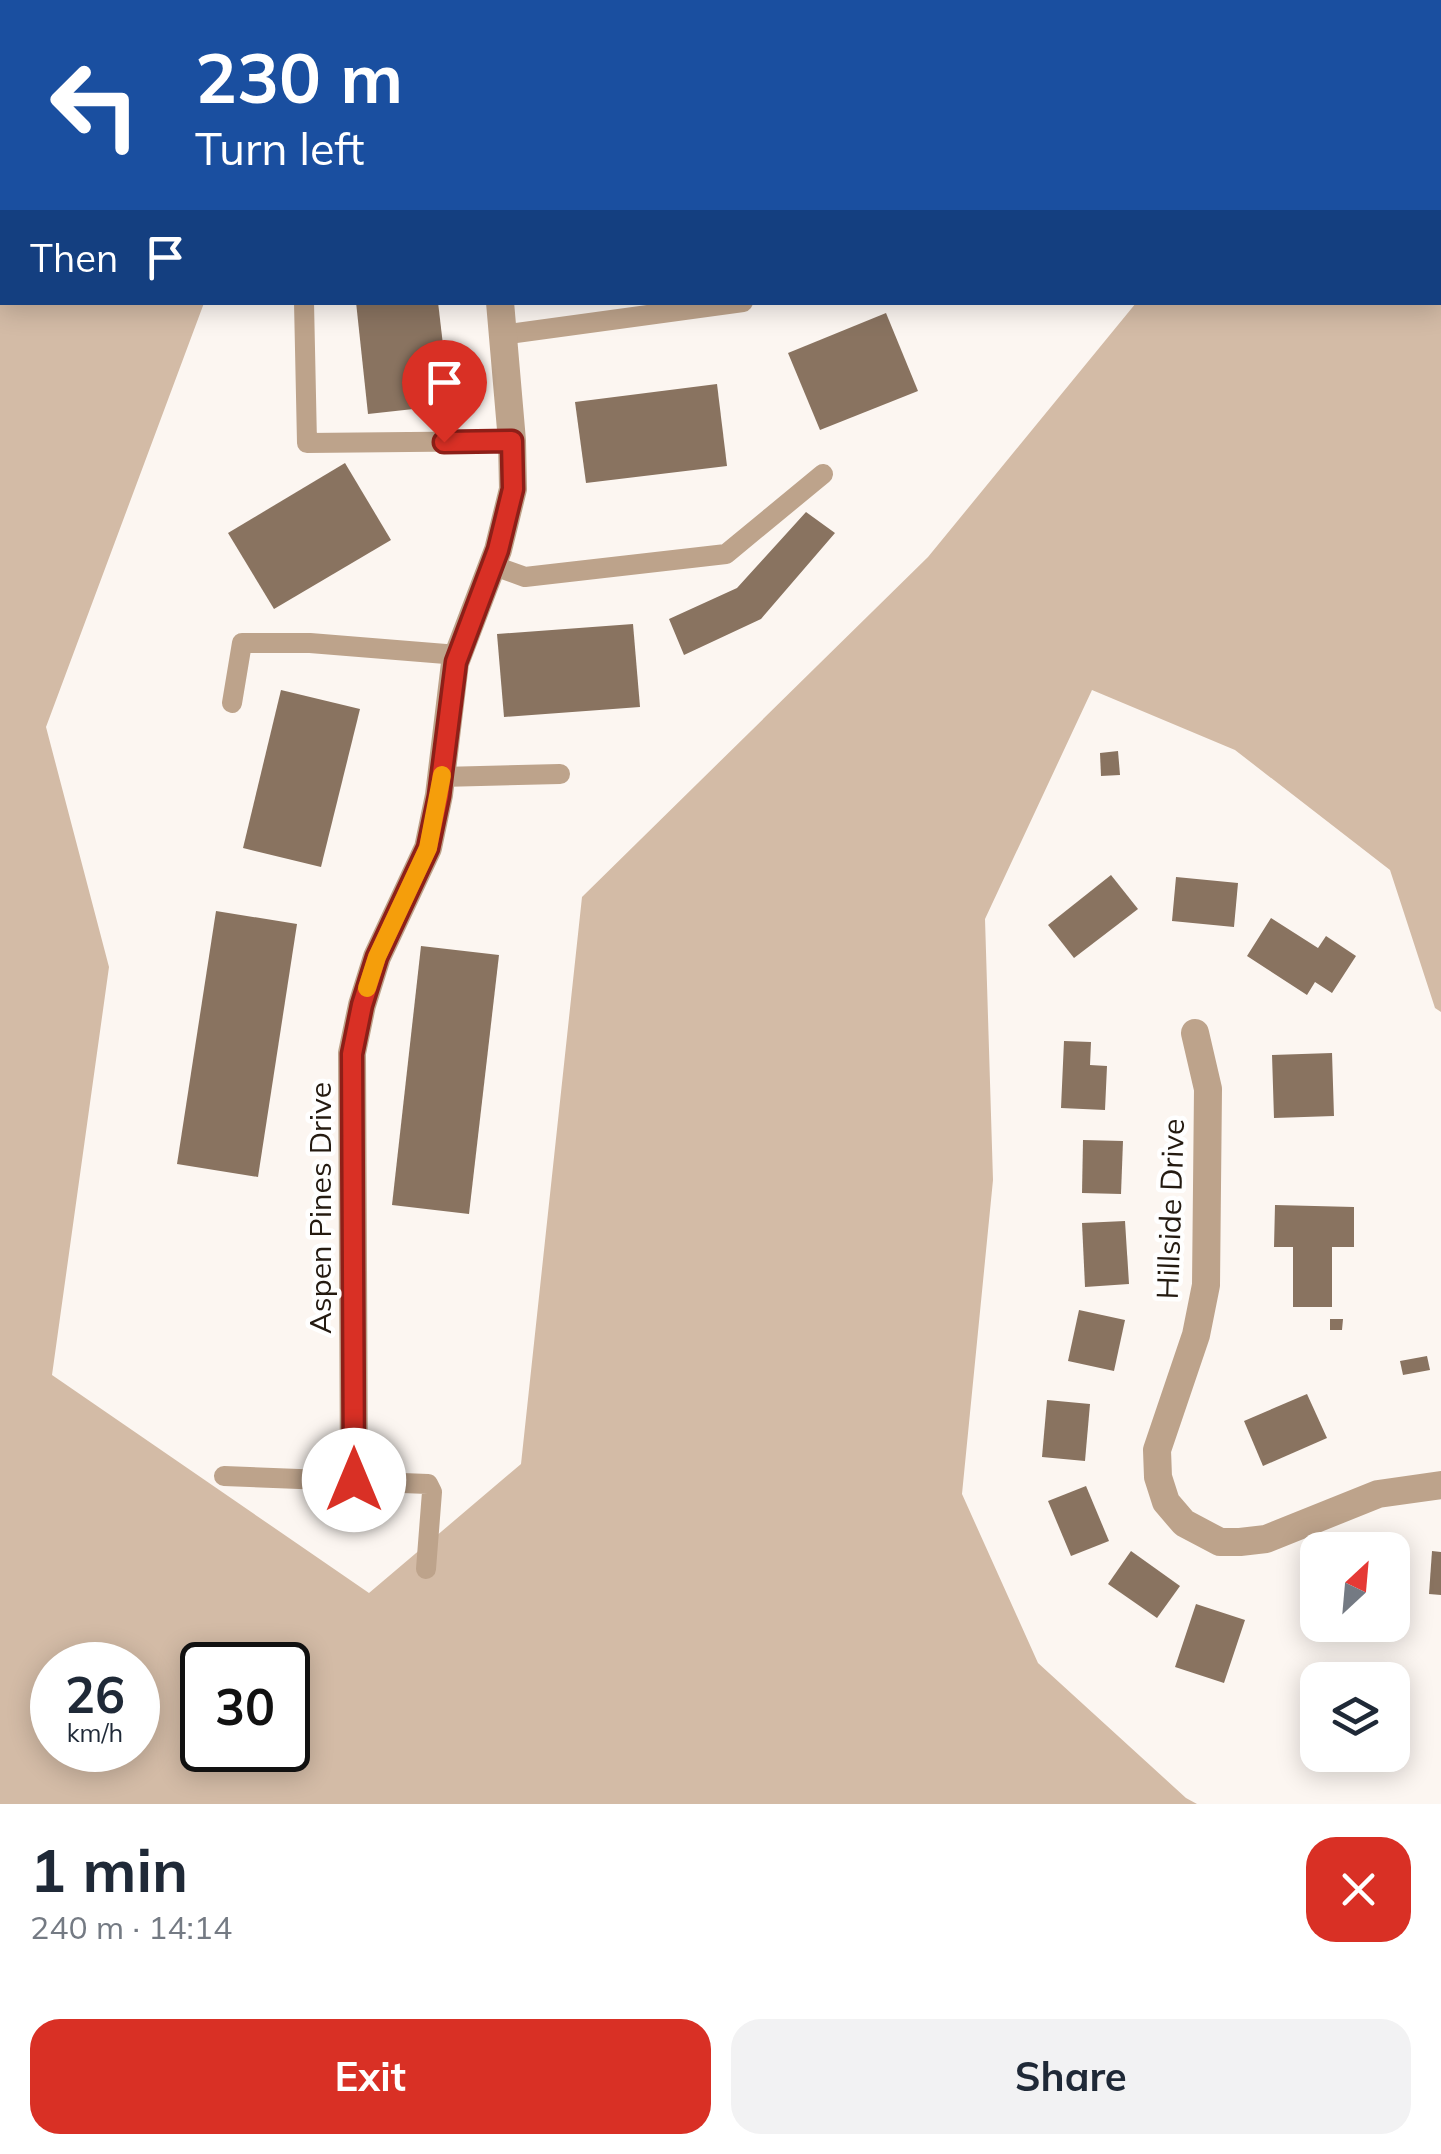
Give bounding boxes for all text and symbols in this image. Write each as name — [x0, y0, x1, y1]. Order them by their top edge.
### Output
text: 230 m — [195, 33, 403, 121]
icon: left — [30, 40, 160, 170]
text: Turn left — [195, 120, 364, 176]
icon: arrive — [138, 230, 193, 285]
text: Then — [30, 234, 118, 282]
pin — [402, 340, 487, 443]
icon: arrive — [417, 355, 472, 410]
street label: Aspen Pines Drive — [301, 1082, 339, 1334]
street label: Hillside Drive — [1148, 1118, 1192, 1300]
position arrow — [302, 1428, 406, 1532]
north arrow — [1300, 1532, 1410, 1642]
map controls — [1300, 1532, 1410, 1772]
speed limit sign: 30 — [180, 1642, 310, 1772]
button: layers — [1300, 1662, 1410, 1772]
text: 26 — [65, 1663, 125, 1726]
text: km/h — [67, 1717, 123, 1748]
text: 1 min — [30, 1832, 188, 1907]
button: close — [1306, 1837, 1411, 1942]
text: 240 m · 14:14 — [30, 1907, 232, 1947]
button: Exit — [30, 2019, 711, 2134]
button: Share — [731, 2019, 1411, 2134]

